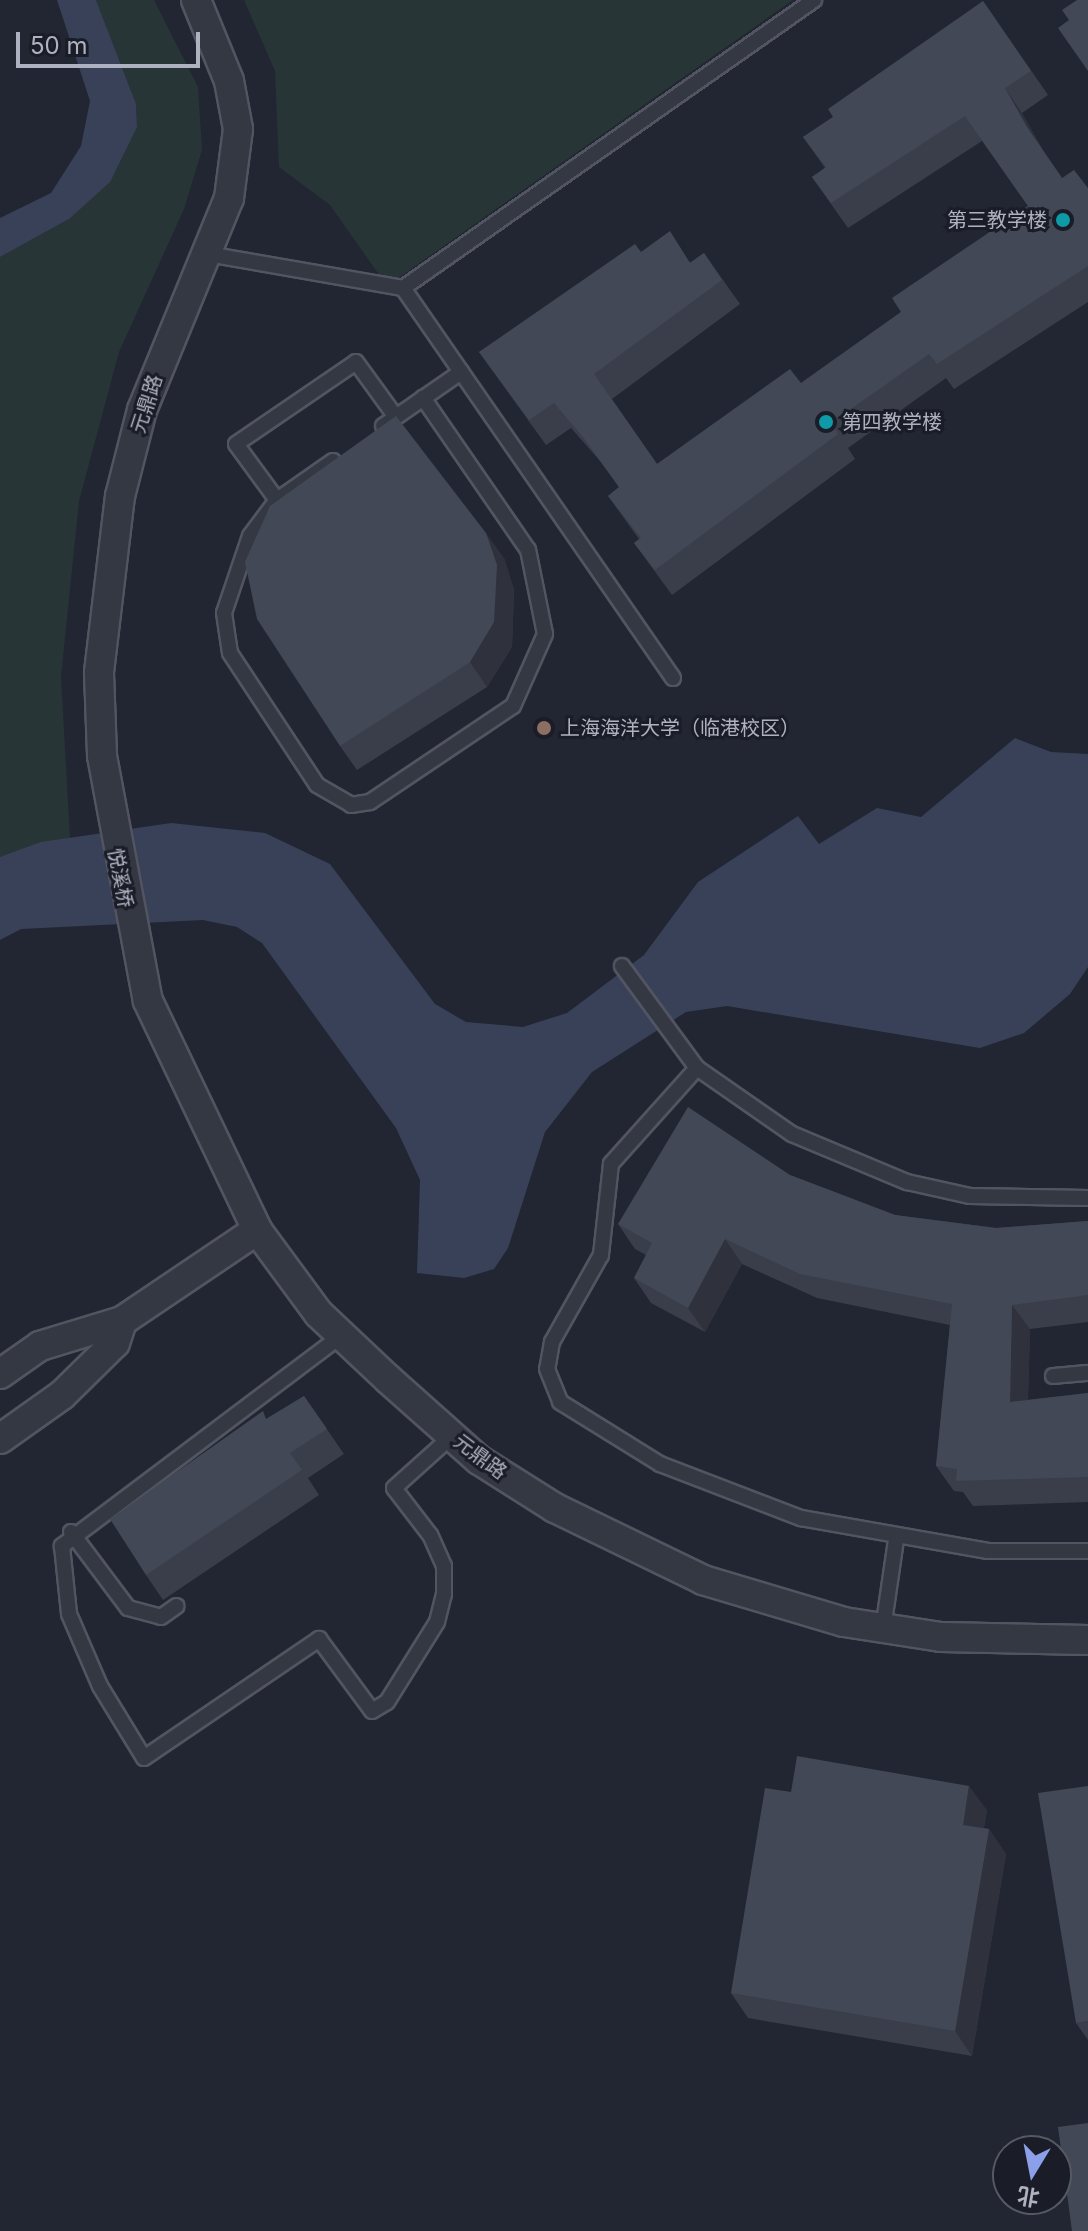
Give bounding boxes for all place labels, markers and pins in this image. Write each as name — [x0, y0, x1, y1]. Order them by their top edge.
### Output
place label: 第三教学楼 — [947, 208, 1047, 232]
marker: 第三教学楼 — [1054, 211, 1072, 229]
place label: 第四教学楼 — [842, 410, 942, 434]
marker: 第四教学楼 — [817, 413, 835, 431]
place label: 上海海洋大学（临港校区） — [560, 716, 800, 740]
marker: 上海海洋大学（临港校区） — [535, 719, 553, 737]

